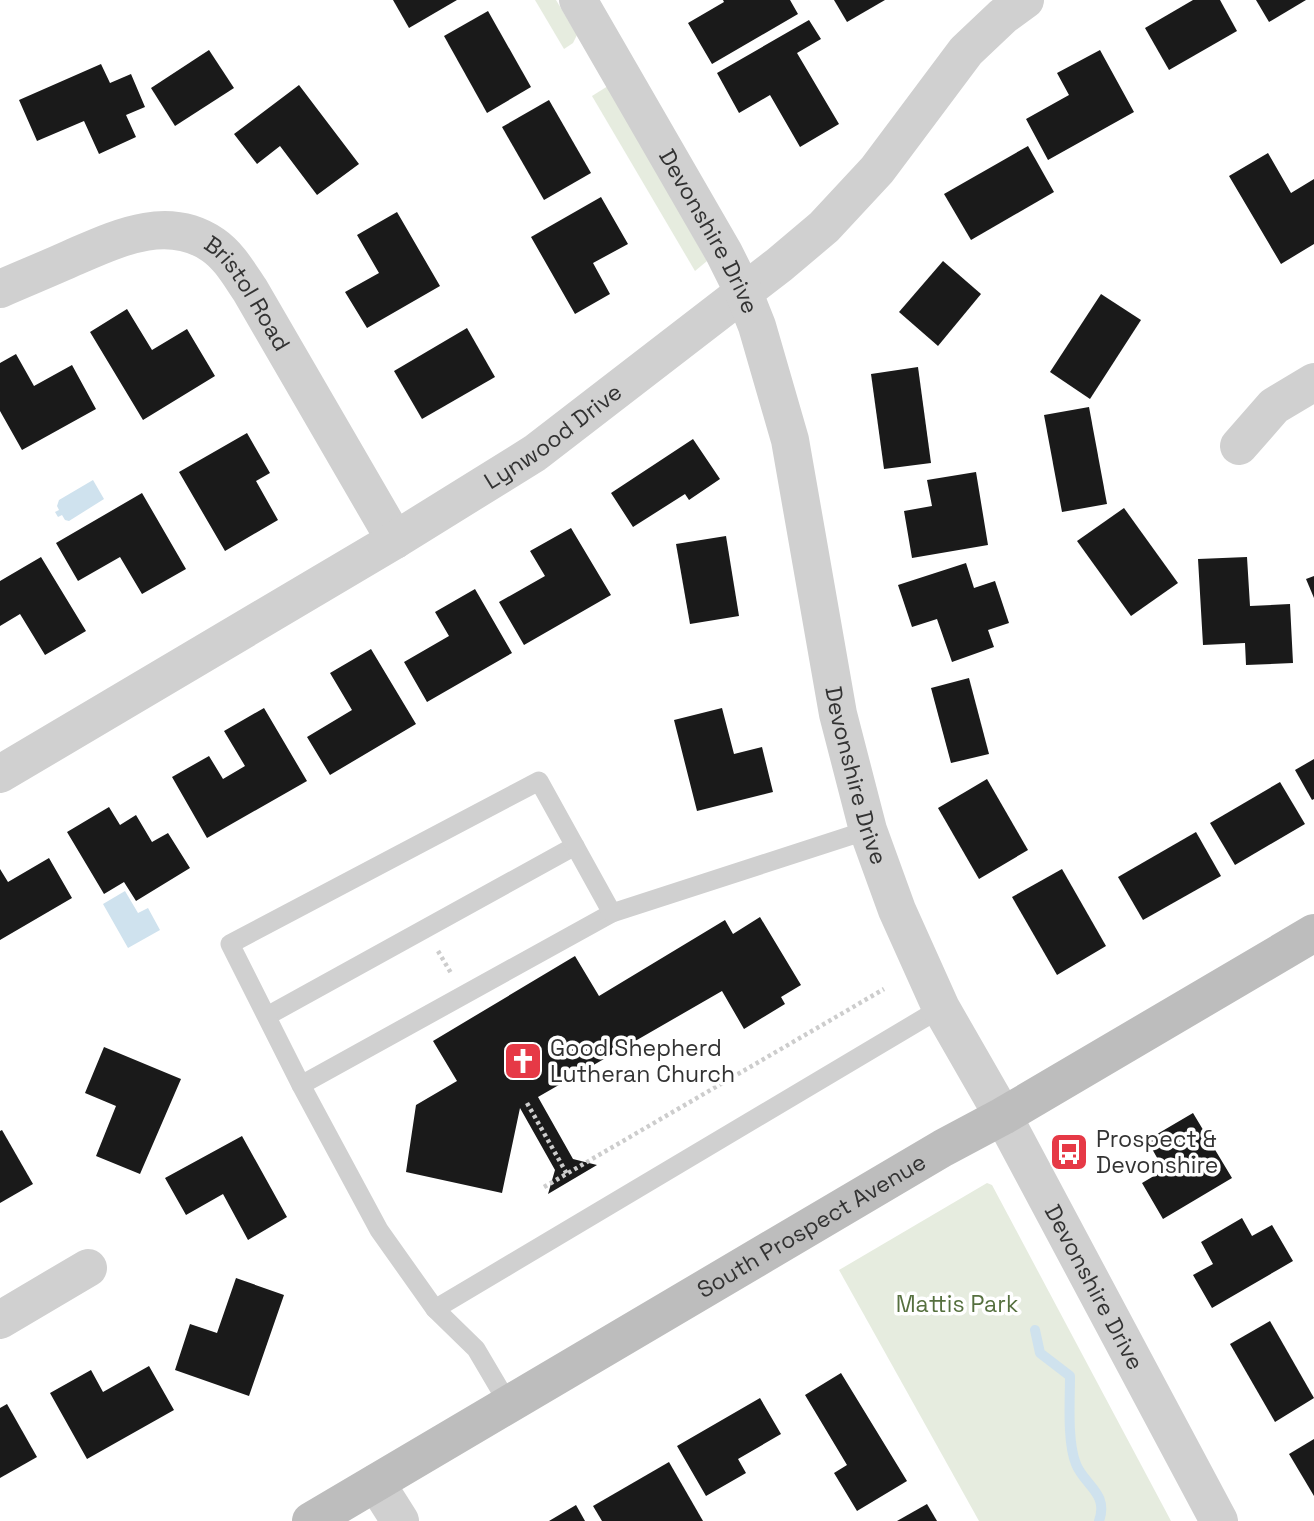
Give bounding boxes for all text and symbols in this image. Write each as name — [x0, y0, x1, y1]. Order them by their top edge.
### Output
street label: Devonshire Drive — [652, 143, 766, 318]
street label: Bristol Road — [199, 229, 297, 356]
street label: Lynwood Drive — [478, 377, 628, 496]
street label: Devonshire Drive — [818, 684, 894, 869]
place label: Good Shepherd Lutheran Church — [550, 1033, 735, 1089]
church icon: Good Shepherd Lutheran Church — [502, 1040, 544, 1082]
place label: Prospect & Devonshire — [1096, 1124, 1218, 1180]
bus stop icon: Prospect & Devonshire — [1048, 1131, 1090, 1173]
street label: South Prospect Avenue — [691, 1147, 931, 1305]
street label: Devonshire Drive — [1038, 1199, 1151, 1375]
park label: Mattis Park — [896, 1289, 1018, 1319]

